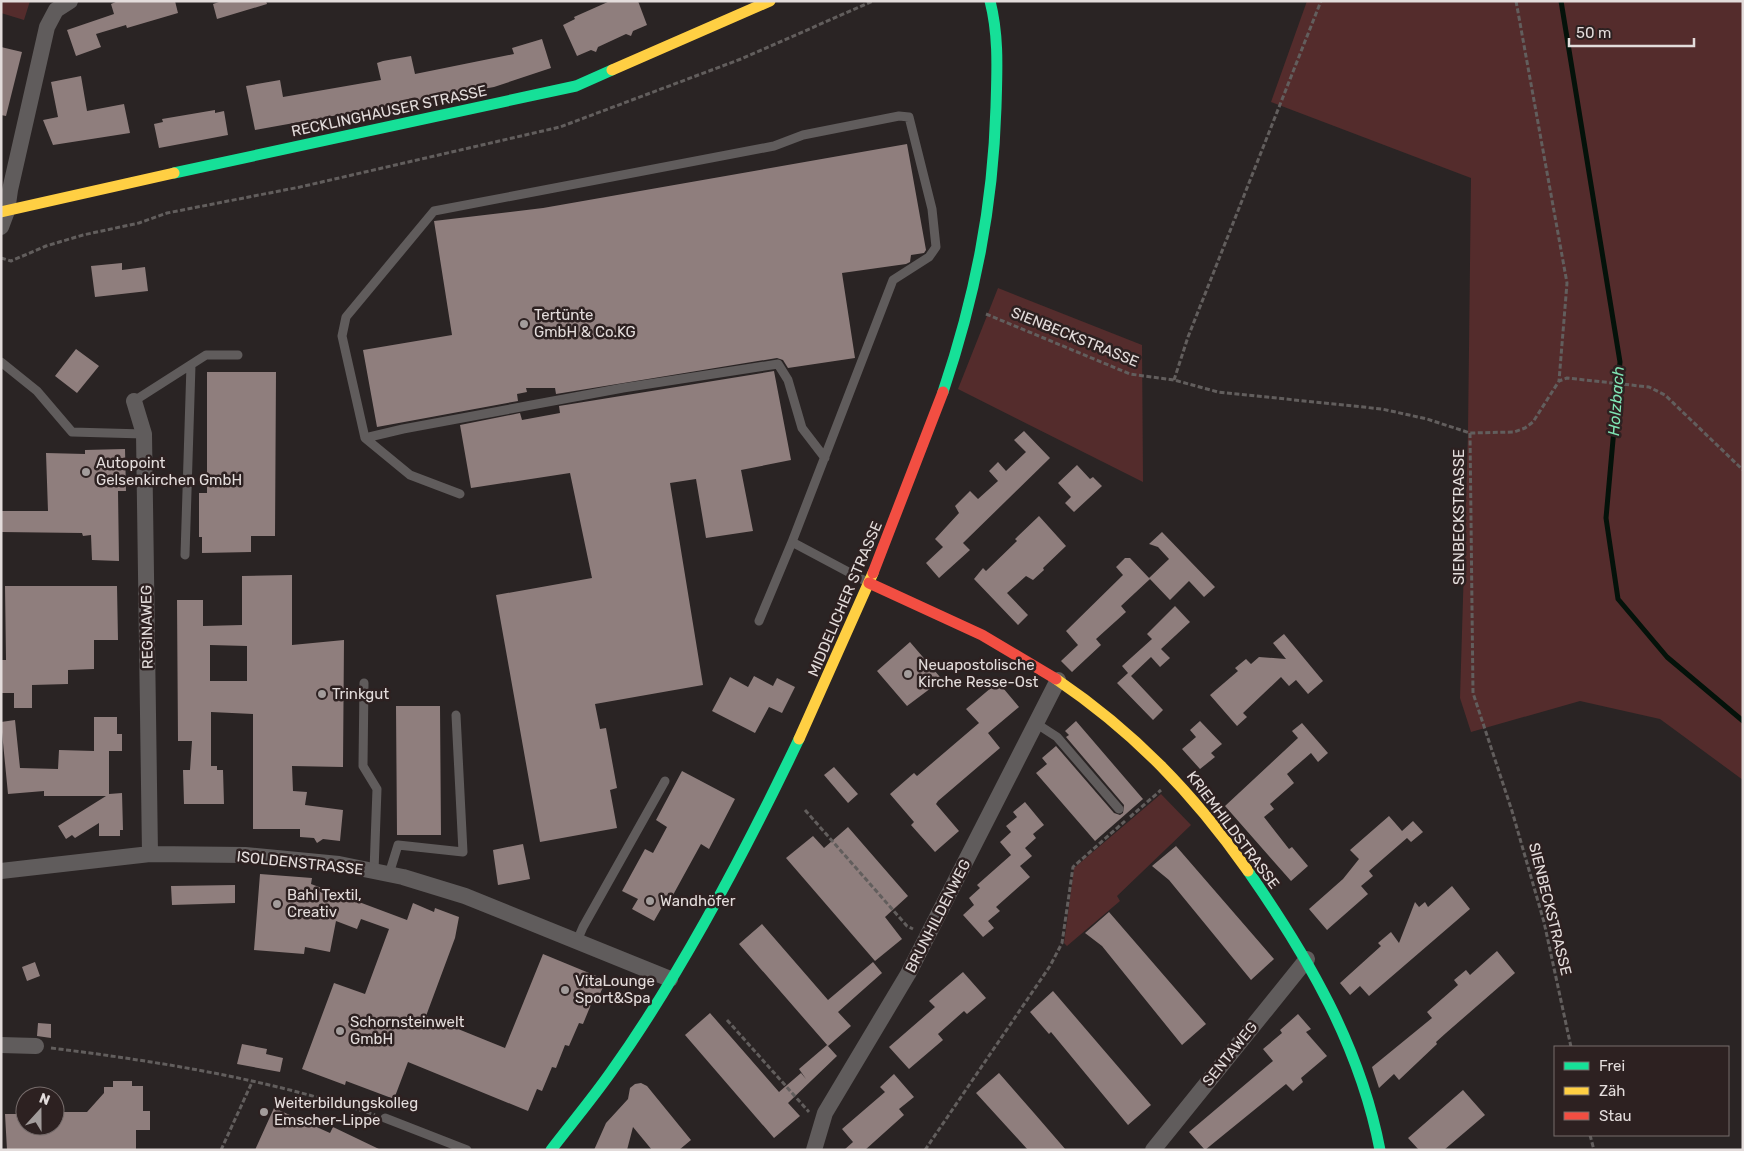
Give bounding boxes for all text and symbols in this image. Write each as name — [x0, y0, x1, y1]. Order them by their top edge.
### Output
scale bar — [1569, 15, 1694, 47]
text: 50 m — [1576, 24, 1611, 42]
street label: RECKLINGHAUSER STRASSE — [290, 81, 488, 141]
street label: SIENBECKSTRASSE — [1009, 303, 1141, 371]
place label: Tertünte GmbH & Co.KG — [534, 306, 636, 341]
marker: Tertünte GmbH & Co.KG — [518, 318, 530, 330]
water label: Holzbach — [1604, 365, 1628, 437]
street label: SIENBECKSTRASSE — [1450, 449, 1468, 585]
place label: Autopoint Gelsenkirchen GmbH — [96, 454, 242, 489]
marker: Autopoint Gelsenkirchen GmbH — [80, 466, 92, 478]
street label: MIDDELICHER STRASSE — [804, 519, 886, 679]
street label: REGINAWEG — [137, 585, 157, 669]
place label: Neuapostolische Kirche Resse-Ost — [918, 656, 1039, 691]
marker: Neuapostolische Kirche Resse-Ost — [902, 668, 914, 680]
place label: Trinkgut — [332, 685, 389, 703]
marker: Trinkgut — [316, 688, 328, 700]
street label: KRIEMHILDSTRASSE — [1183, 768, 1283, 892]
street label: SIENBECKSTRASSE — [1525, 841, 1575, 977]
street label: ISOLDENSTRASSE — [236, 847, 364, 879]
street label: BRUNHILDENWEG — [902, 856, 974, 976]
place label: Bahl Textil, Creativ — [287, 886, 362, 921]
place label: Wandhöfer — [660, 892, 736, 910]
marker: Wandhöfer — [644, 895, 656, 907]
marker: Bahl Textil, Creativ — [271, 898, 283, 910]
place label: VitaLounge Sport&Spa — [575, 972, 655, 1007]
marker: VitaLounge Sport&Spa — [559, 984, 571, 996]
place label: Schornsteinwelt GmbH — [350, 1013, 465, 1048]
street label: SENTAWEG — [1199, 1018, 1261, 1090]
marker: Schornsteinwelt GmbH — [334, 1025, 346, 1037]
legend — [1554, 1046, 1729, 1136]
text: Frei — [1599, 1057, 1625, 1075]
text: Zäh — [1599, 1082, 1625, 1100]
north arrow — [15, 1086, 65, 1136]
text: N — [37, 1090, 52, 1109]
place label: Weiterbildungskolleg Emscher-Lippe — [274, 1094, 418, 1129]
marker: Weiterbildungskolleg Emscher-Lippe — [258, 1106, 270, 1118]
text: Stau — [1599, 1107, 1632, 1125]

